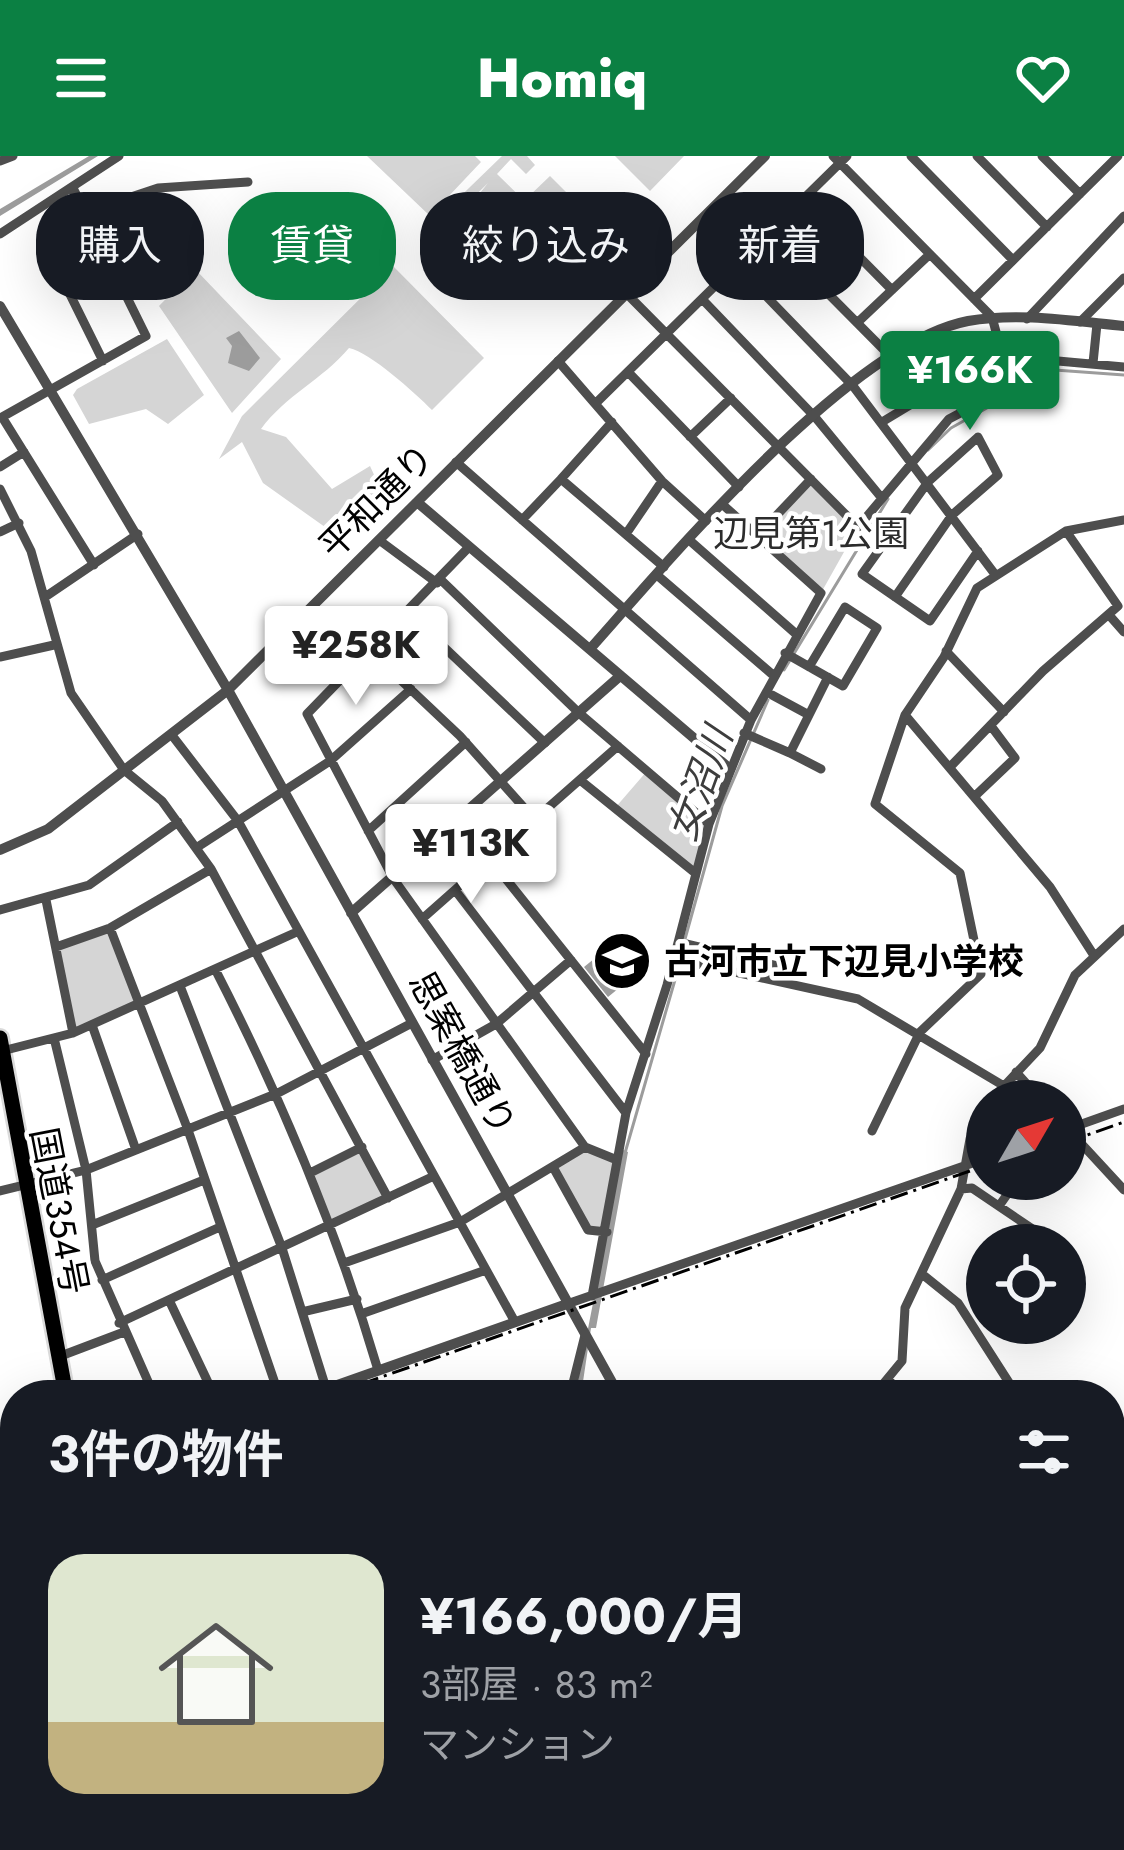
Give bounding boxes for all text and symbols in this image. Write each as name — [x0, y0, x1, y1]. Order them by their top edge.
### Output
text: Homiq — [477, 39, 647, 117]
icon: menu — [48, 45, 114, 111]
icon: heart — [1010, 45, 1076, 111]
chip: 購入 — [36, 192, 204, 300]
chip: 賃貸 — [228, 192, 396, 300]
chip: 絞り込み — [420, 192, 672, 300]
chip: 新着 — [696, 192, 864, 300]
pin: ¥166K — [886, 331, 1054, 433]
text: ¥166K — [907, 341, 1033, 398]
street label: 平和通り — [307, 432, 445, 570]
park label: 辺見第1公園 — [713, 507, 909, 559]
pin: ¥258K — [272, 606, 440, 708]
text: ¥258K — [292, 616, 420, 673]
water label: 女沼川 — [653, 716, 748, 849]
pin: ¥113K — [387, 804, 555, 906]
text: ¥113K — [412, 814, 530, 871]
school or university icon: 古河市立下辺見小学校 — [591, 930, 653, 992]
place label: 古河市立下辺見小学校 — [664, 935, 1024, 987]
street label: 思案橋通り — [397, 962, 529, 1144]
north arrow — [966, 1080, 1086, 1200]
map controls — [966, 1080, 1086, 1344]
street label: 国道354号 — [18, 1123, 102, 1299]
button: locate — [966, 1224, 1086, 1344]
text: 3件の物件 — [48, 1417, 284, 1491]
icon: filters — [1011, 1419, 1077, 1485]
text: ¥166,000/月 — [420, 1579, 748, 1653]
icon: home — [144, 1602, 288, 1746]
text: 3部屋 · 83 m² — [420, 1656, 653, 1713]
text: マンション — [420, 1716, 615, 1773]

